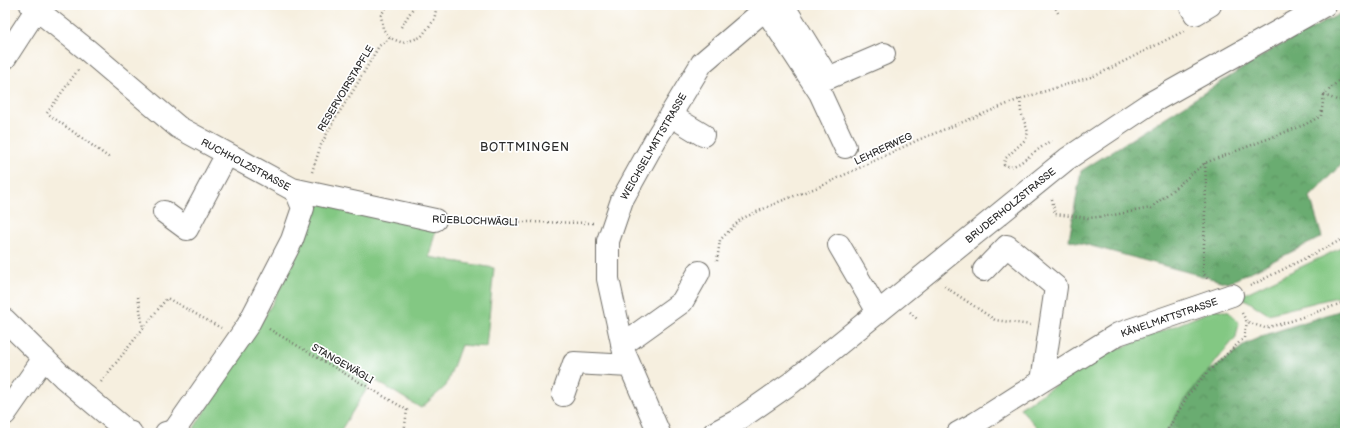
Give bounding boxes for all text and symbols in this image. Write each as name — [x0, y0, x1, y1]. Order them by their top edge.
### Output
street label: RESERVOIRSTAPFLE — [315, 43, 377, 134]
street label: WEICHSELMATTSTRASSE — [618, 91, 690, 202]
street label: LEHRERWEG — [852, 130, 915, 168]
street label: RUCHHOLZSTRASSE — [199, 136, 293, 194]
district label: BOTTMINGEN — [480, 140, 570, 155]
street label: BRUDERHOLZSTRASSE — [963, 165, 1059, 246]
street label: RÜEBLOCHWÄGLI — [432, 214, 518, 228]
street label: KÄNELMATTSTRASSE — [1119, 296, 1220, 340]
street label: STANGEWÄGLI — [310, 341, 375, 386]

